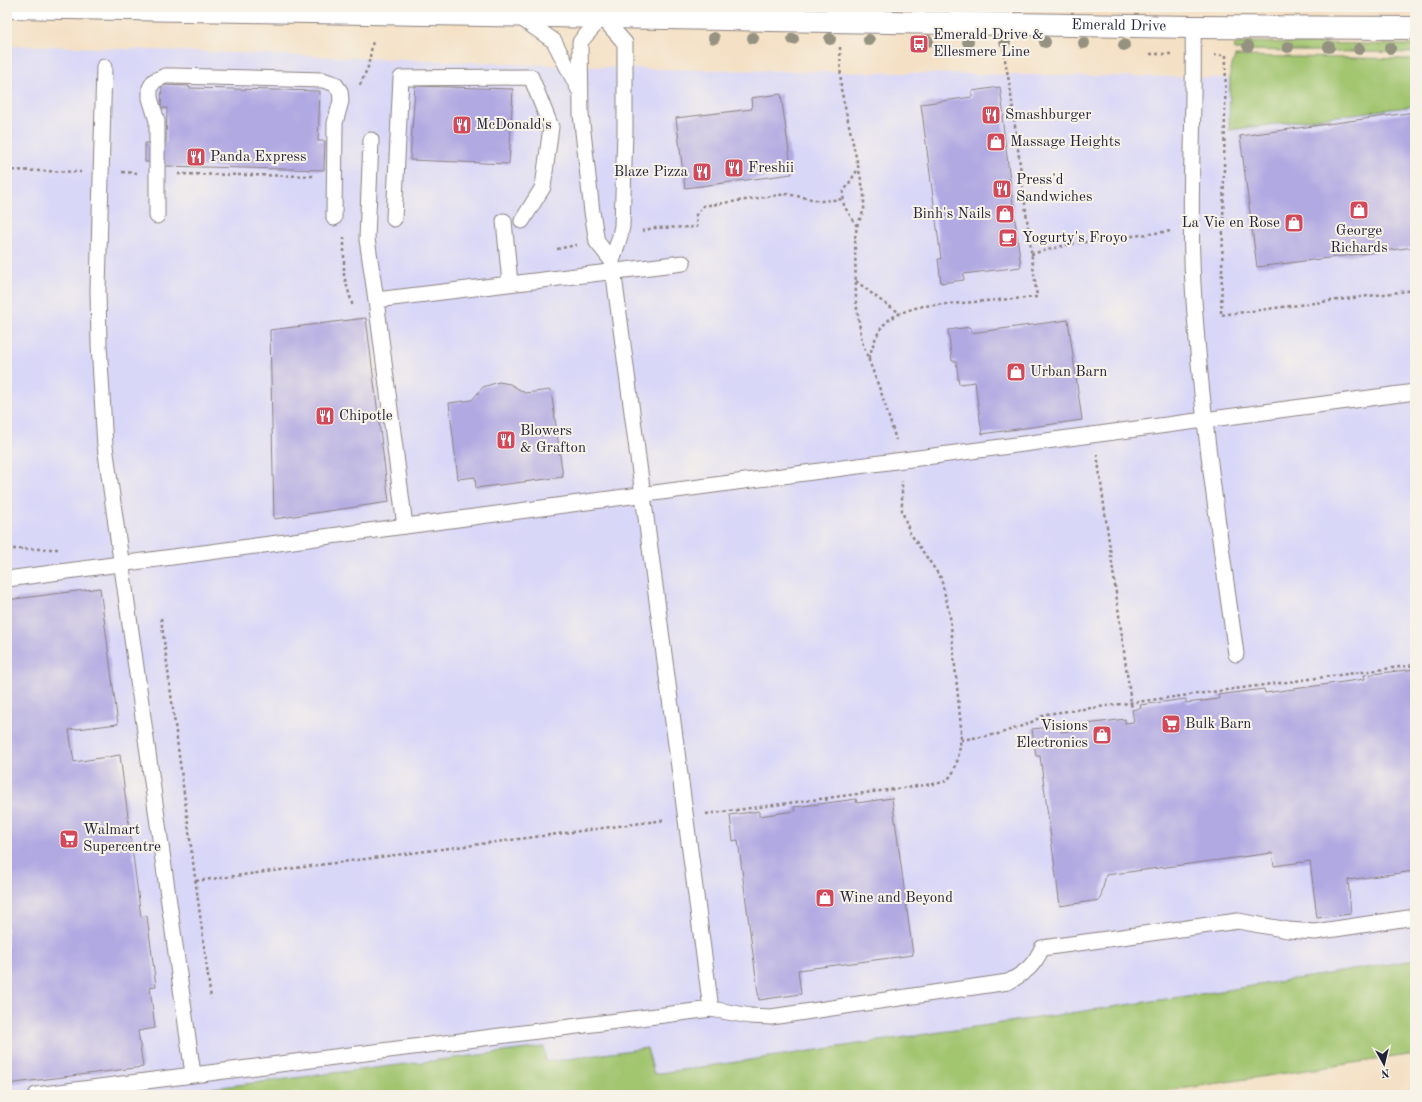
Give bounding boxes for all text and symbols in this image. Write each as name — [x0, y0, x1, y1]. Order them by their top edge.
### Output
street label: Emerald Drive — [1071, 17, 1167, 34]
place label: Emerald Drive & Ellesmere Line — [933, 28, 1044, 60]
bus stop icon: Emerald Drive & Ellesmere Line — [908, 33, 930, 55]
restaurant icon: Smashburger — [980, 104, 1002, 126]
place label: Smashburger — [1005, 108, 1091, 123]
restaurant icon: McDonald's — [451, 114, 473, 136]
place label: McDonald's — [476, 118, 552, 133]
shop icon: Massage Heights — [985, 131, 1007, 153]
place label: Massage Heights — [1010, 135, 1120, 150]
restaurant icon: Panda Express — [185, 146, 207, 168]
place label: Panda Express — [210, 150, 306, 165]
restaurant icon: Freshii — [723, 157, 745, 179]
restaurant icon: Blaze Pizza — [691, 161, 713, 183]
place label: Freshii — [748, 161, 794, 176]
place label: Blaze Pizza — [614, 165, 689, 180]
place label: Press'd Sandwiches — [1016, 173, 1092, 205]
restaurant icon: Press'd Sandwiches — [991, 178, 1013, 200]
shop icon: George Richards — [1348, 199, 1370, 221]
shop icon: Binh's Nails — [994, 203, 1016, 225]
place label: Binh's Nails — [912, 207, 991, 222]
shop icon: La Vie en Rose — [1283, 212, 1305, 234]
place label: La Vie en Rose — [1181, 216, 1280, 231]
place label: George Richards — [1330, 224, 1388, 256]
cafe icon: Yogurty's Froyo — [997, 227, 1019, 249]
place label: Yogurty's Froyo — [1022, 231, 1127, 246]
shop icon: Urban Barn — [1005, 361, 1027, 383]
place label: Urban Barn — [1030, 365, 1107, 380]
restaurant icon: Chipotle — [314, 405, 336, 427]
place label: Chipotle — [339, 409, 393, 424]
place label: Blowers & Grafton — [520, 424, 586, 456]
restaurant icon: Blowers & Grafton — [495, 429, 517, 451]
supermarket icon: Bulk Barn — [1160, 713, 1182, 735]
place label: Bulk Barn — [1185, 717, 1251, 732]
place label: Visions Electronics — [1016, 719, 1088, 751]
shop icon: Visions Electronics — [1091, 724, 1113, 746]
place label: Walmart Supercentre — [83, 823, 161, 855]
supermarket icon: Walmart Supercentre — [58, 828, 80, 850]
shop icon: Wine and Beyond — [814, 887, 836, 909]
place label: Wine and Beyond — [839, 891, 953, 906]
north arrow — [1364, 1044, 1404, 1084]
text: N — [1380, 1066, 1390, 1079]

